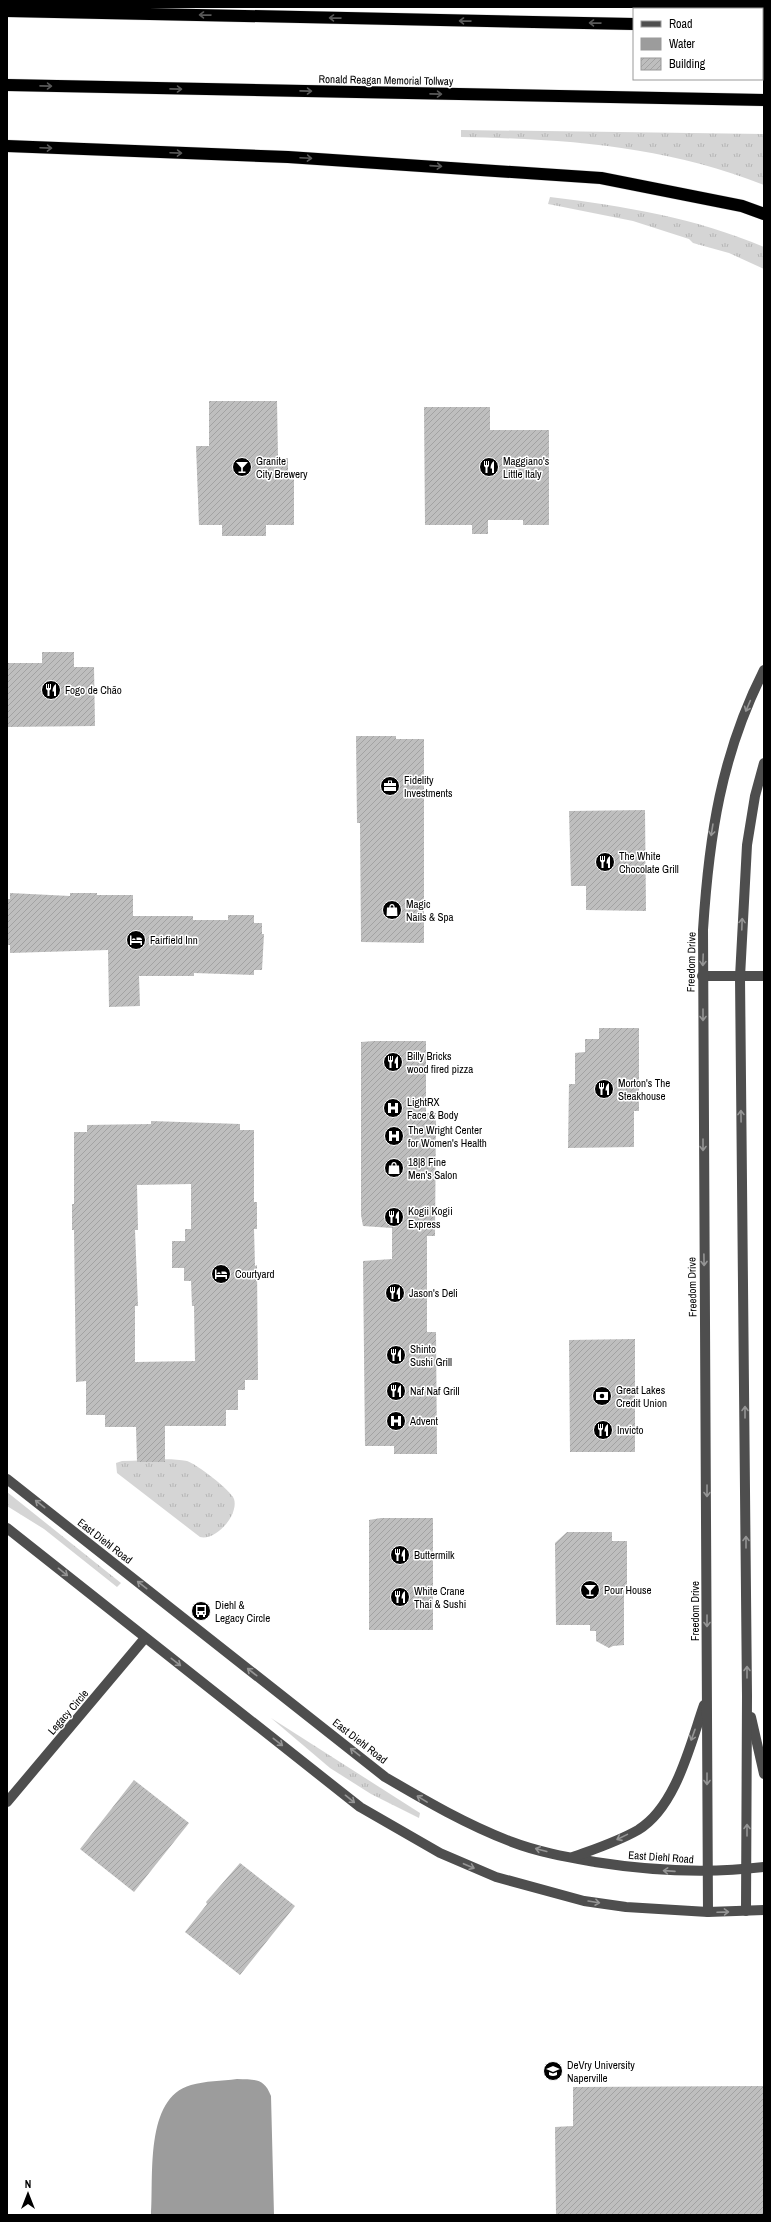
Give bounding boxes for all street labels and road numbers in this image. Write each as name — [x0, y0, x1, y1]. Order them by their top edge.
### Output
street label: Ronald Reagan Memorial Tollway — [319, 72, 454, 88]
street label: Freedom Drive — [683, 932, 699, 992]
street label: Freedom Drive — [684, 1257, 700, 1317]
street label: East Diehl Road — [75, 1515, 135, 1567]
street label: Freedom Drive — [688, 1581, 702, 1641]
street label: Legacy Circle — [45, 1687, 91, 1737]
street label: East Diehl Road — [330, 1715, 390, 1767]
street label: East Diehl Road — [628, 1848, 694, 1866]

